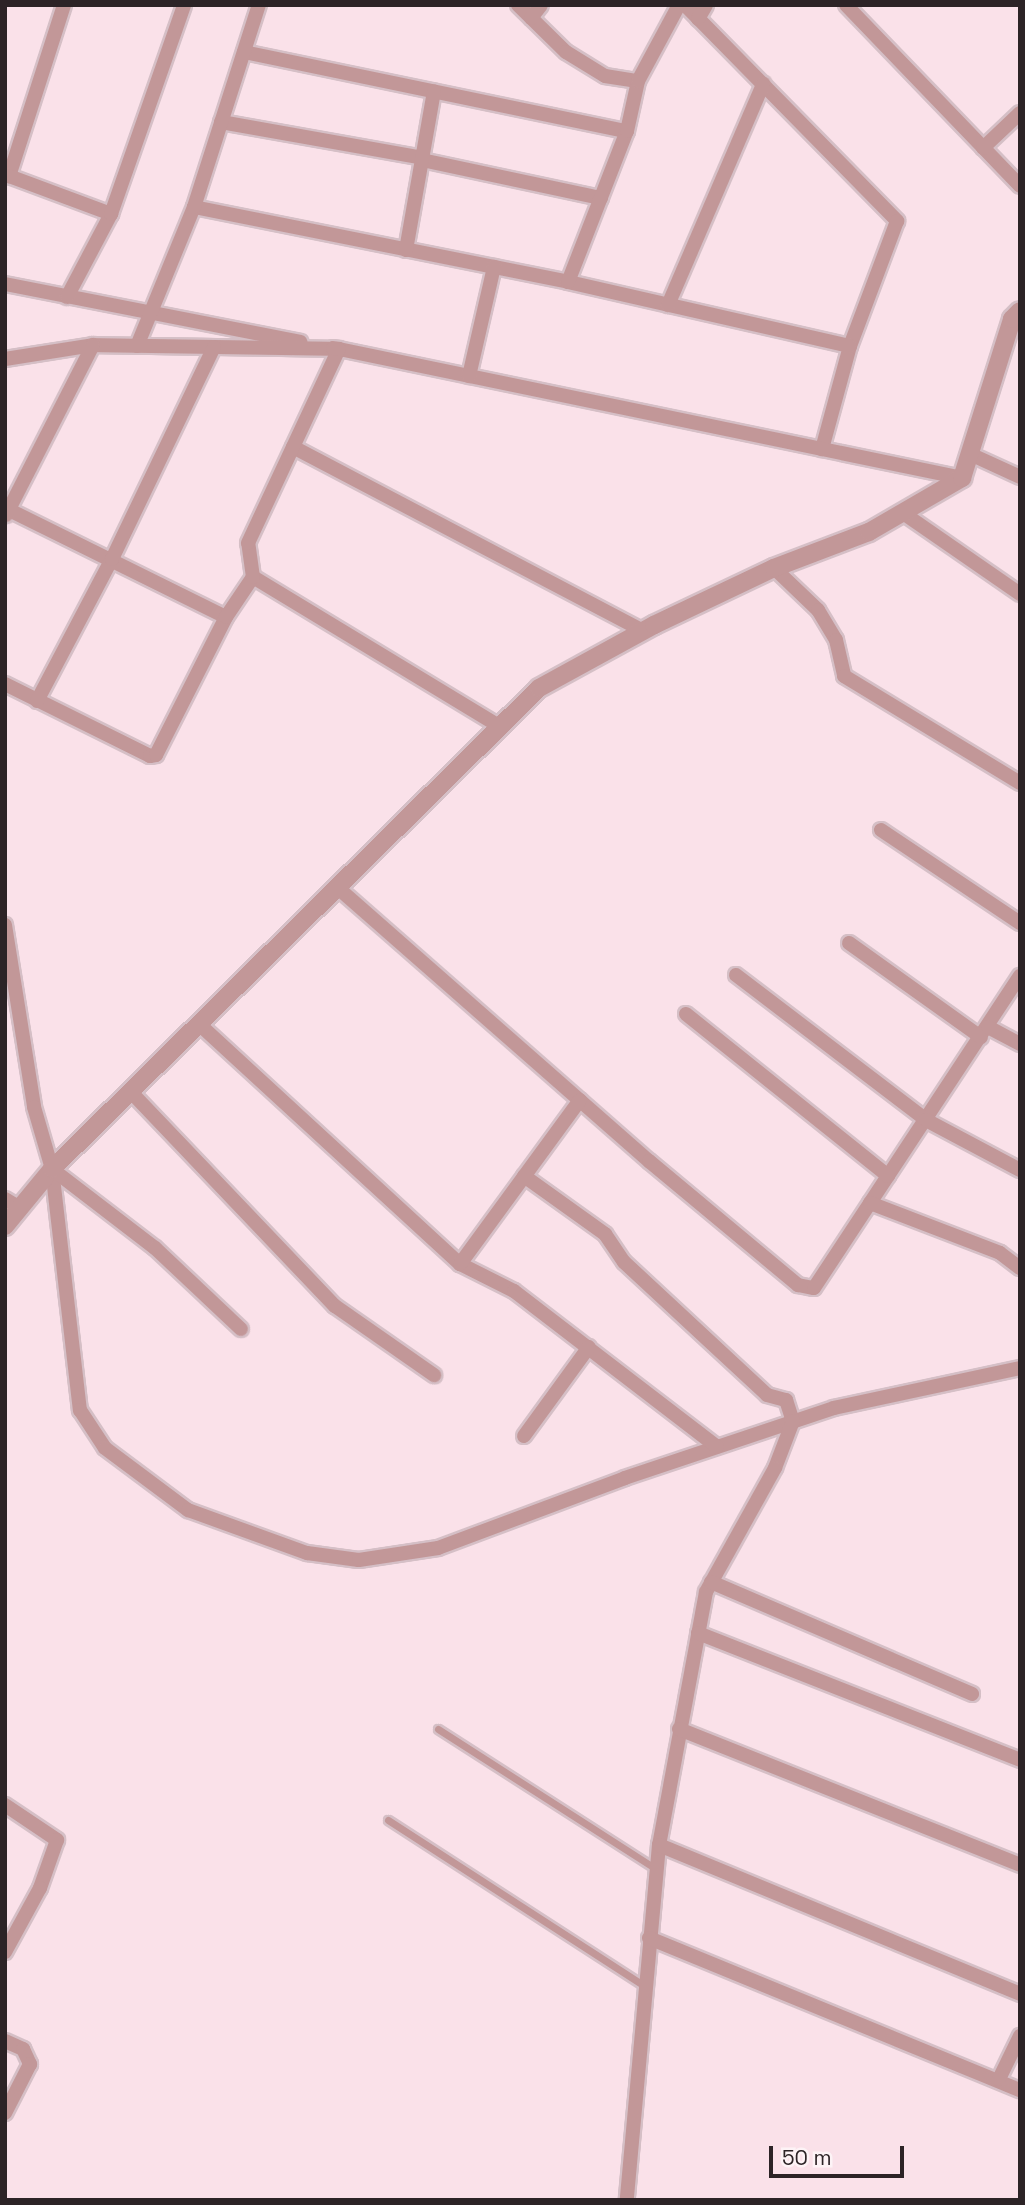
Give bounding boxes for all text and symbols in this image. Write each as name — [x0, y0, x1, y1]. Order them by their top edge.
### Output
scale bar — [773, 2132, 908, 2176]
text: 50 m — [782, 2144, 832, 2171]

